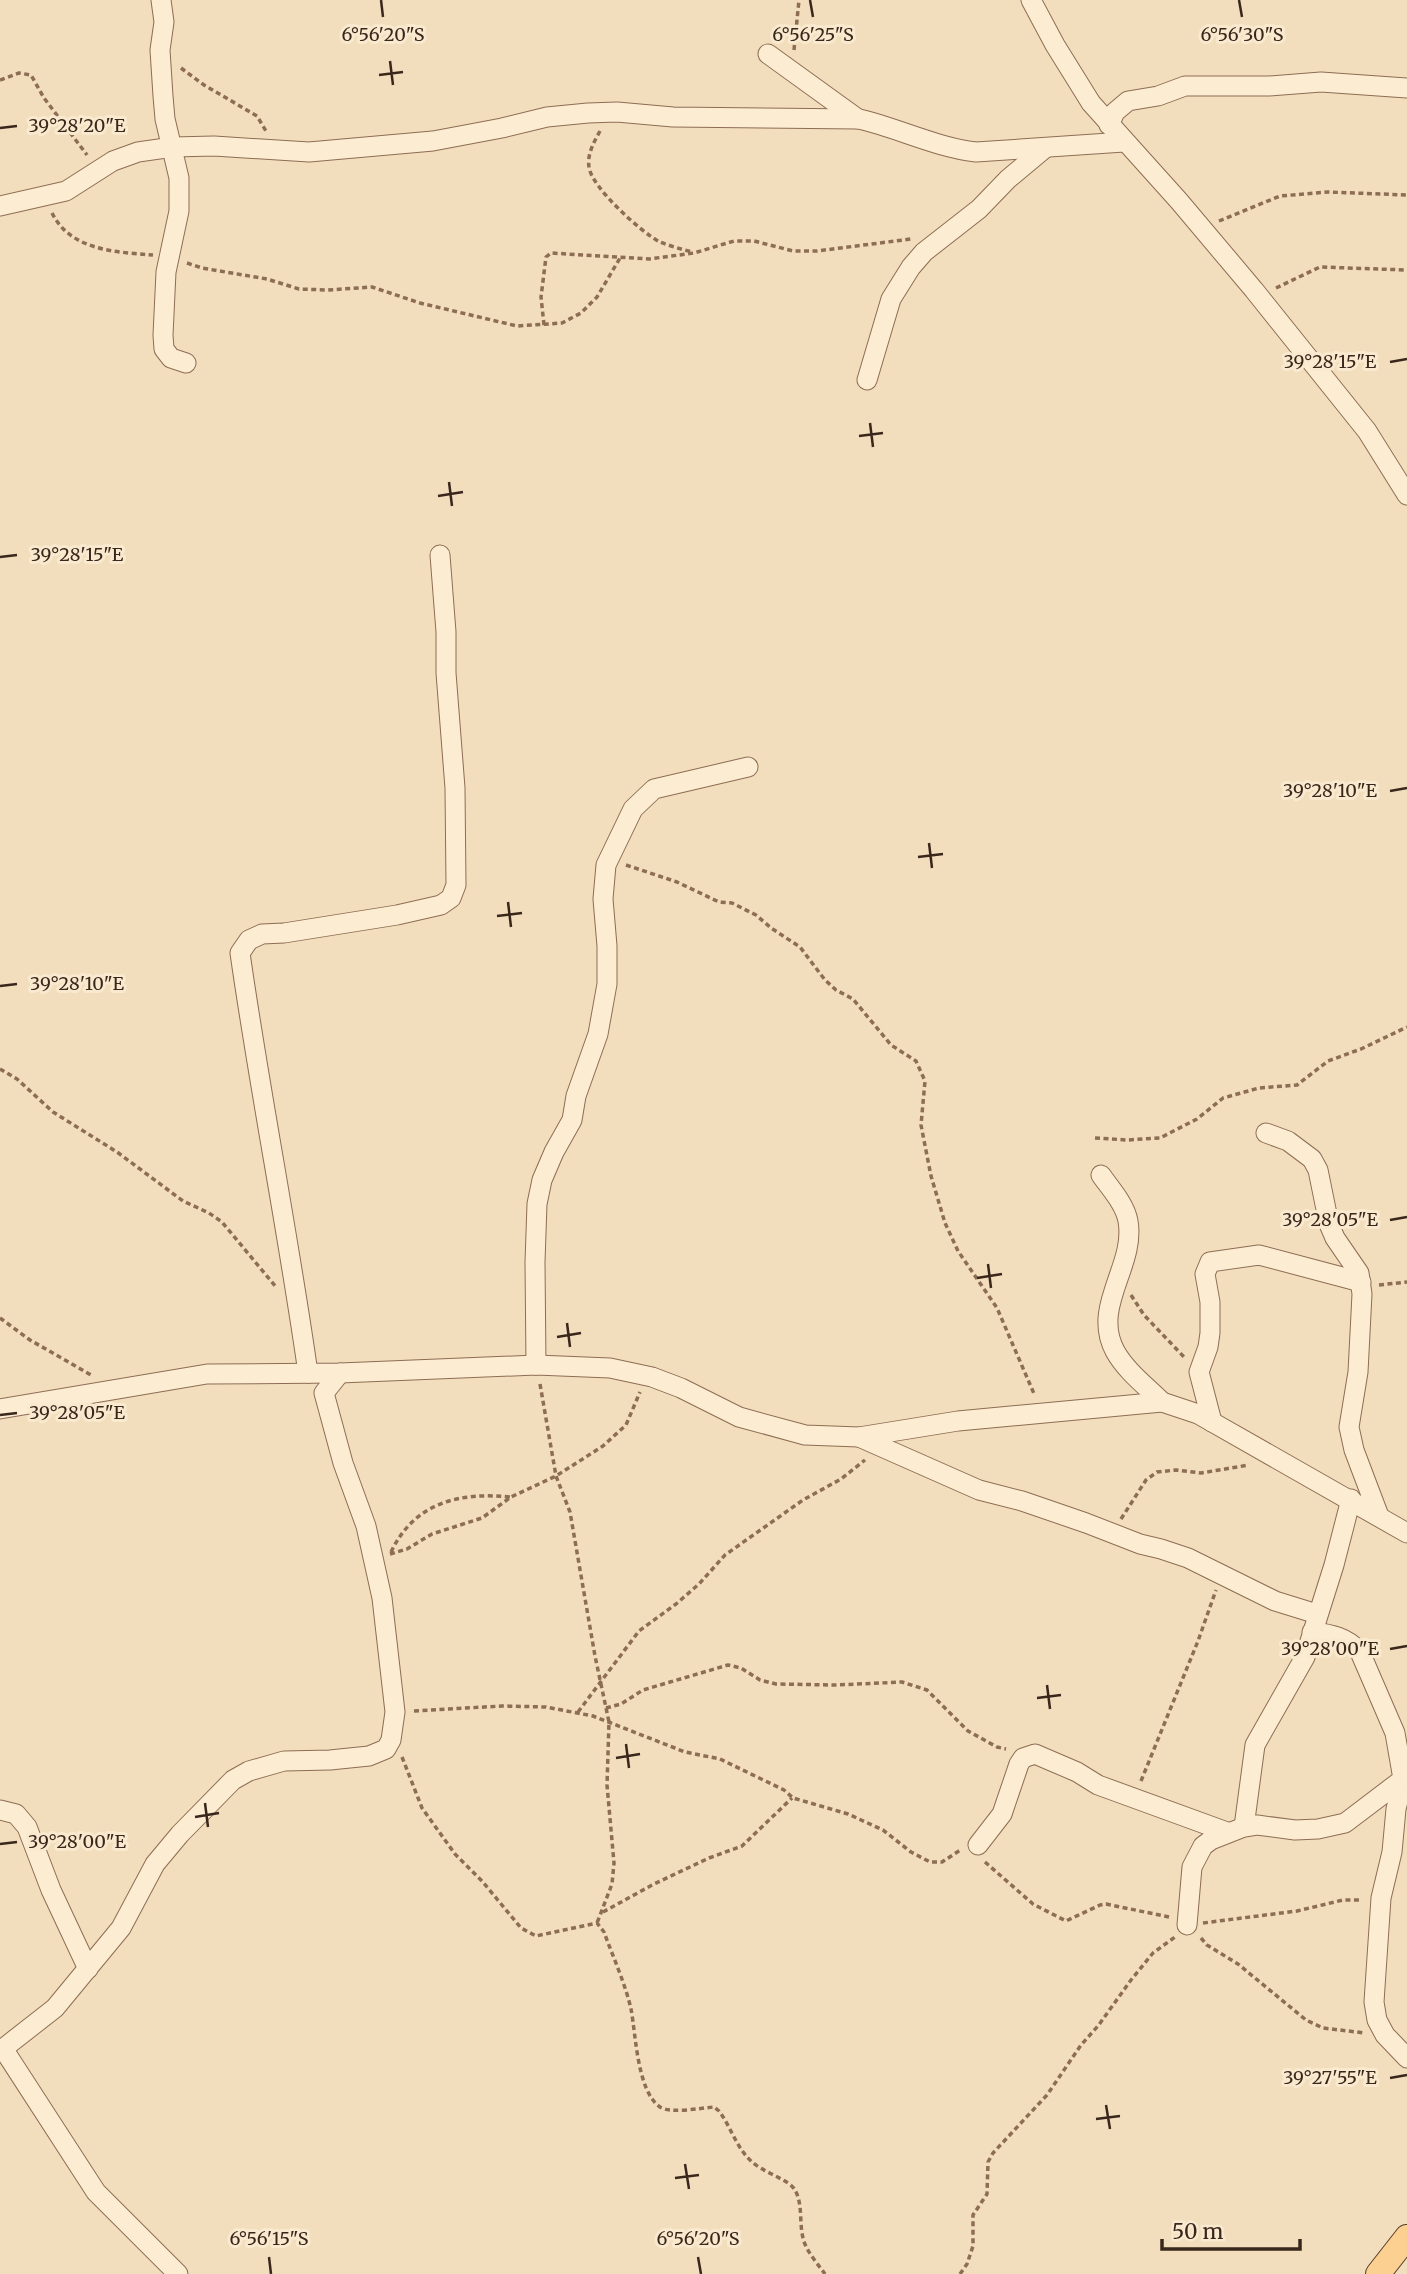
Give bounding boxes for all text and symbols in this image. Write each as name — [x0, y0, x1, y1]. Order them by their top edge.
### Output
text: 6°56'20"S — [341, 23, 425, 46]
text: 6°56'25"S — [772, 23, 854, 46]
text: 6°56'30"S — [1201, 23, 1284, 46]
text: 39°28'20"E — [29, 114, 126, 137]
text: 39°28'15"E — [1284, 350, 1377, 373]
text: 39°28'15"E — [31, 543, 124, 566]
text: 39°28'10"E — [1283, 779, 1377, 802]
text: 39°28'10"E — [30, 972, 124, 995]
text: 39°28'05"E — [1282, 1208, 1378, 1231]
text: 39°28'05"E — [29, 1401, 125, 1424]
text: 39°28'00"E — [1281, 1637, 1379, 1660]
text: 39°28'00"E — [28, 1830, 126, 1853]
text: 39°27'55"E — [1283, 2066, 1377, 2089]
scale bar — [1162, 2208, 1300, 2252]
text: 50 m — [1172, 2218, 1223, 2245]
text: 6°56'15"S — [230, 2227, 309, 2250]
text: 6°56'20"S — [656, 2227, 740, 2250]

